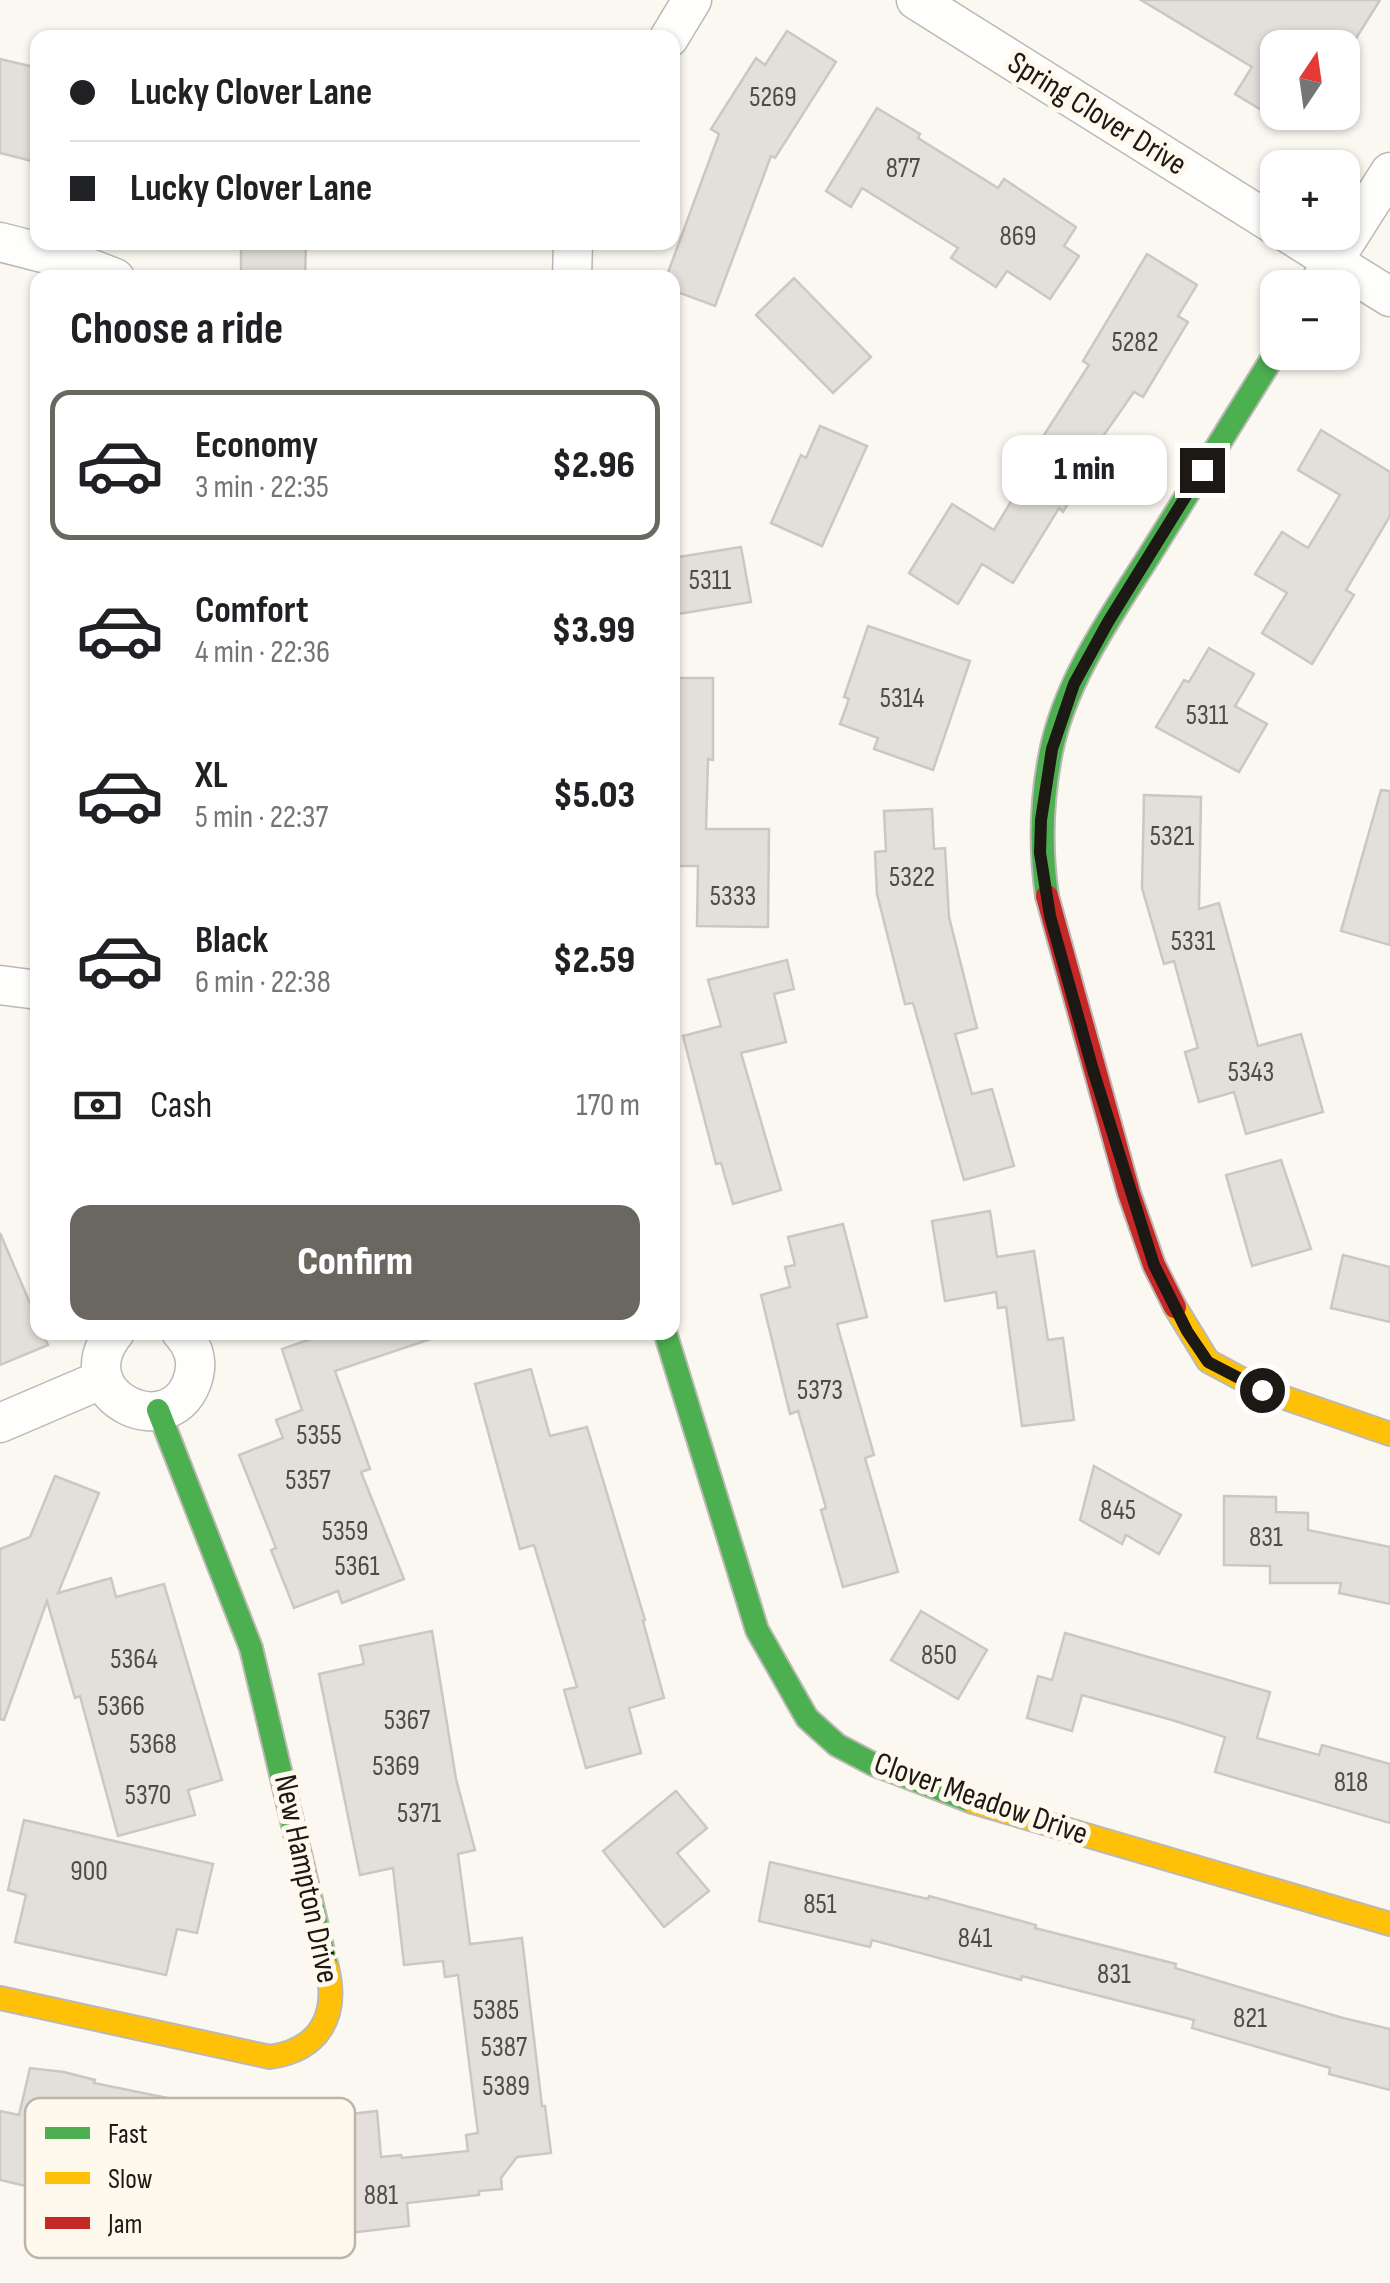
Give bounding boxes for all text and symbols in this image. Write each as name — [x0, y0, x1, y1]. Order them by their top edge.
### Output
north arrow — [1260, 30, 1360, 130]
map controls — [1260, 30, 1360, 370]
street label: Spring Clover Drive — [1000, 44, 1194, 184]
text: Lucky Clover Lane — [130, 70, 372, 115]
house number: 5269 — [749, 81, 797, 114]
button: + — [1260, 150, 1360, 250]
house number: 877 — [886, 152, 920, 185]
text: Lucky Clover Lane — [130, 166, 372, 211]
house number: 869 — [1000, 220, 1036, 253]
button: − — [1260, 270, 1360, 370]
text: Choose a ride — [70, 302, 283, 357]
house number: 5282 — [1112, 326, 1158, 359]
icon: car — [75, 420, 165, 510]
text: Economy — [195, 423, 318, 468]
callout: 1 min — [1002, 435, 1167, 505]
text: $2.96 — [552, 443, 635, 488]
route end — [1180, 448, 1225, 493]
text: 1 min — [1054, 450, 1115, 489]
text: 3 min · 22:35 — [195, 468, 329, 507]
house number: 5311 — [689, 564, 731, 597]
icon: car — [75, 585, 165, 675]
text: Comfort — [195, 588, 309, 633]
text: $3.99 — [552, 608, 635, 653]
text: 4 min · 22:36 — [195, 633, 330, 672]
house number: 5314 — [880, 682, 925, 715]
house number: 5311 — [1186, 699, 1228, 732]
icon: car — [75, 750, 165, 840]
text: XL — [195, 753, 228, 798]
text: $5.03 — [553, 773, 635, 818]
text: 5 min · 22:37 — [195, 798, 328, 837]
house number: 5321 — [1150, 820, 1194, 853]
house number: 5322 — [889, 861, 935, 894]
house number: 5333 — [710, 880, 756, 913]
icon: car — [75, 915, 165, 1005]
text: Black — [195, 918, 268, 963]
house number: 5331 — [1171, 925, 1215, 958]
text: $2.59 — [553, 938, 635, 983]
text: 6 min · 22:38 — [195, 963, 331, 1002]
house number: 5343 — [1228, 1056, 1274, 1089]
icon: cash — [70, 1078, 125, 1133]
text: Cash — [150, 1083, 212, 1128]
text: 170 m — [576, 1086, 640, 1125]
button: Confirm — [70, 1205, 640, 1320]
route start — [1240, 1368, 1285, 1413]
house number: 5373 — [797, 1374, 843, 1407]
house number: 5355 — [296, 1419, 342, 1452]
house number: 5357 — [285, 1464, 331, 1497]
house number: 845 — [1100, 1494, 1136, 1527]
house number: 5359 — [322, 1515, 368, 1548]
house number: 831 — [1249, 1521, 1283, 1554]
house number: 5361 — [335, 1550, 380, 1583]
house number: 850 — [921, 1639, 957, 1672]
house number: 5364 — [110, 1643, 158, 1676]
house number: 5366 — [97, 1690, 145, 1723]
house number: 5367 — [384, 1704, 430, 1737]
house number: 5368 — [129, 1728, 177, 1761]
street label: Clover Meadow Drive — [869, 1744, 1093, 1854]
house number: 5369 — [372, 1750, 420, 1783]
house number: 818 — [1334, 1766, 1368, 1799]
street label: New Hampton Drive — [265, 1771, 347, 1987]
house number: 5370 — [125, 1779, 171, 1812]
house number: 5371 — [397, 1797, 441, 1830]
house number: 900 — [70, 1855, 108, 1888]
house number: 851 — [803, 1888, 837, 1921]
house number: 841 — [958, 1922, 992, 1955]
house number: 831 — [1097, 1958, 1131, 1991]
house number: 5385 — [473, 1994, 519, 2027]
house number: 821 — [1233, 2002, 1267, 2035]
house number: 5387 — [481, 2031, 527, 2064]
house number: 5389 — [482, 2070, 530, 2103]
legend — [25, 2098, 355, 2258]
text: Fast — [108, 2118, 147, 2151]
text: Slow — [108, 2163, 153, 2196]
house number: 881 — [364, 2179, 398, 2212]
text: Jam — [107, 2208, 143, 2241]

